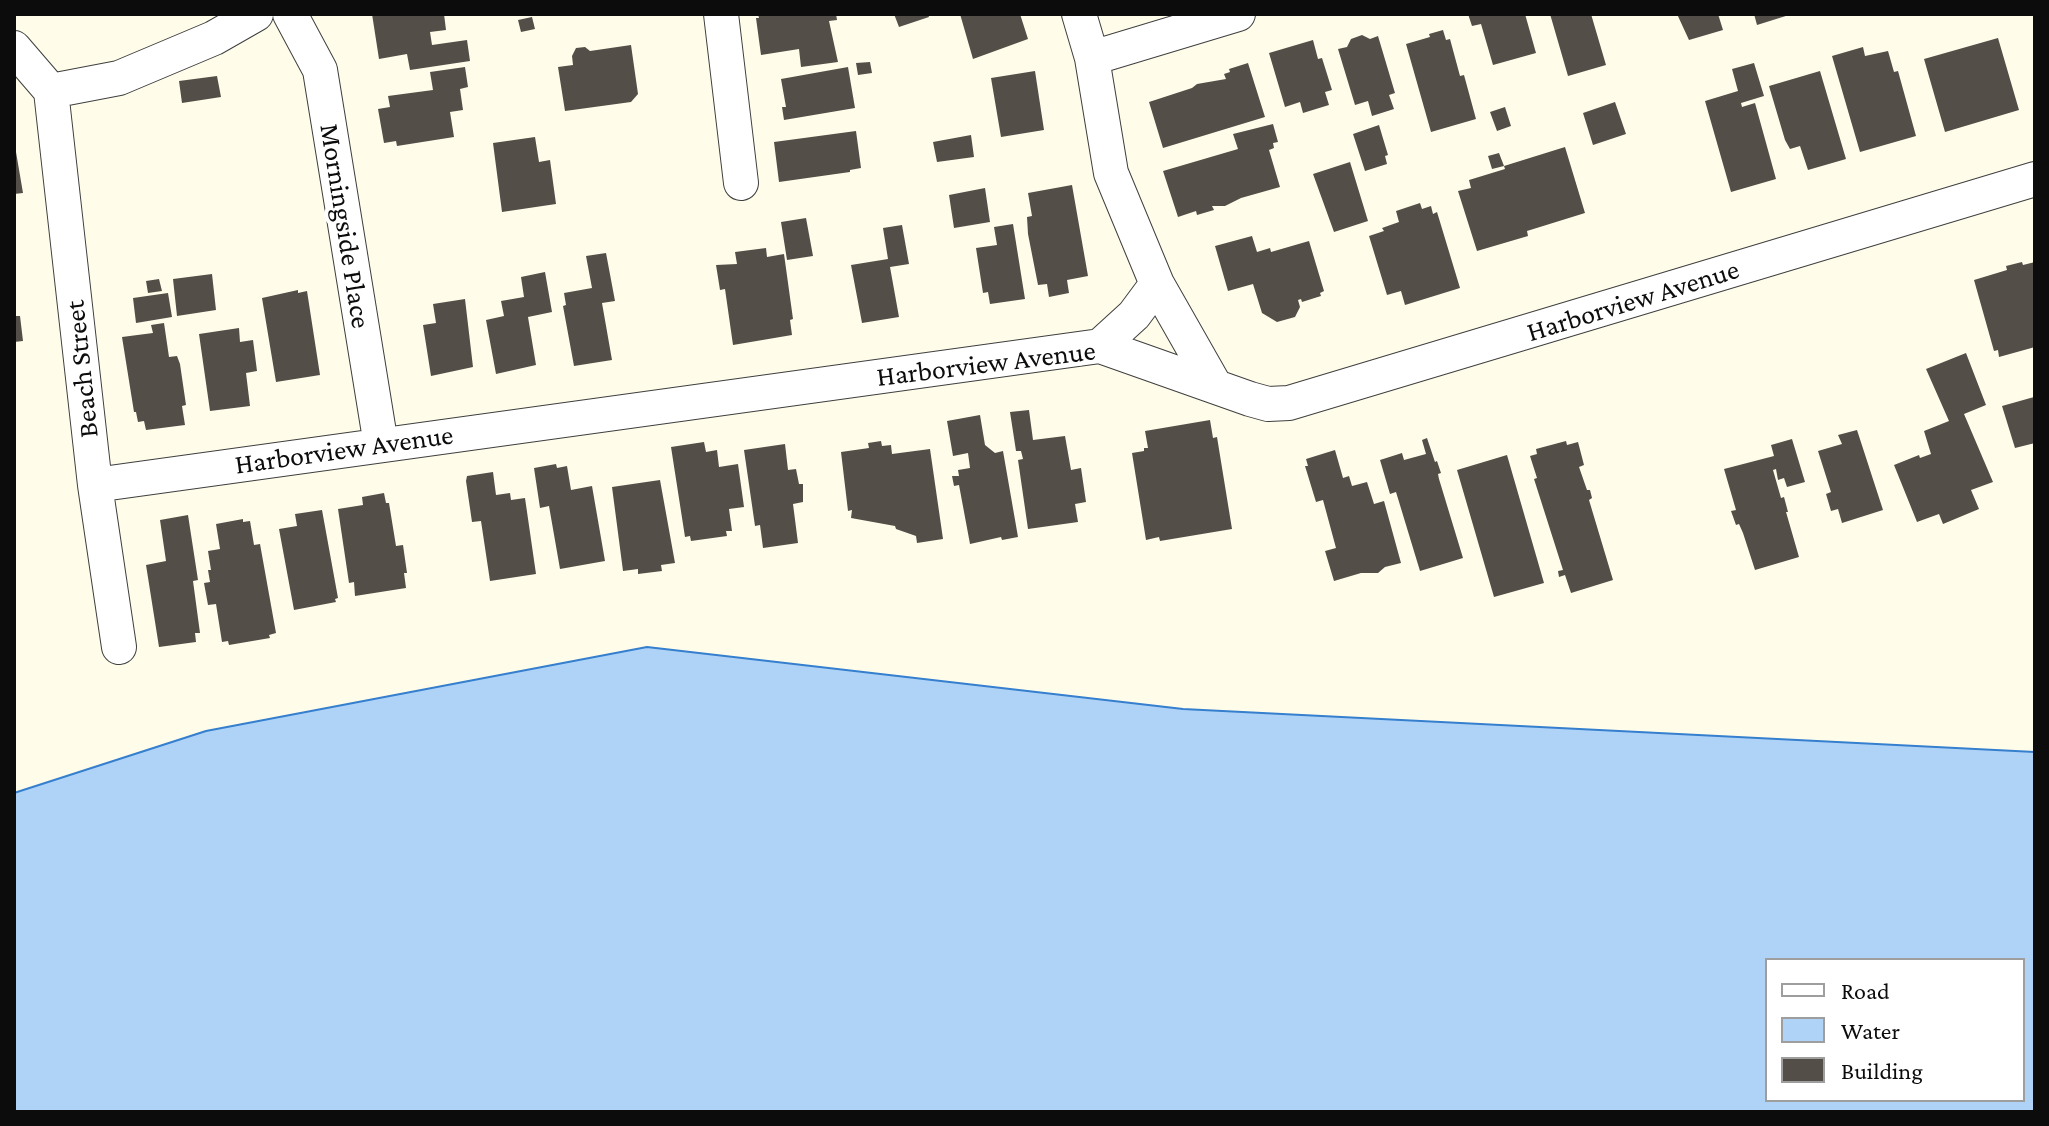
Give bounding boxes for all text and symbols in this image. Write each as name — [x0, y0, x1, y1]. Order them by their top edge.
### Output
street label: Morningside Place — [312, 121, 378, 331]
street label: Harborview Avenue — [1523, 253, 1743, 349]
street label: Beach Street — [58, 299, 106, 439]
street label: Harborview Avenue — [875, 334, 1097, 394]
street label: Harborview Avenue — [233, 418, 455, 482]
legend — [1765, 958, 2025, 1102]
text: Road — [1841, 977, 1890, 1004]
text: Water — [1841, 1017, 1900, 1044]
text: Building — [1841, 1057, 1923, 1084]

